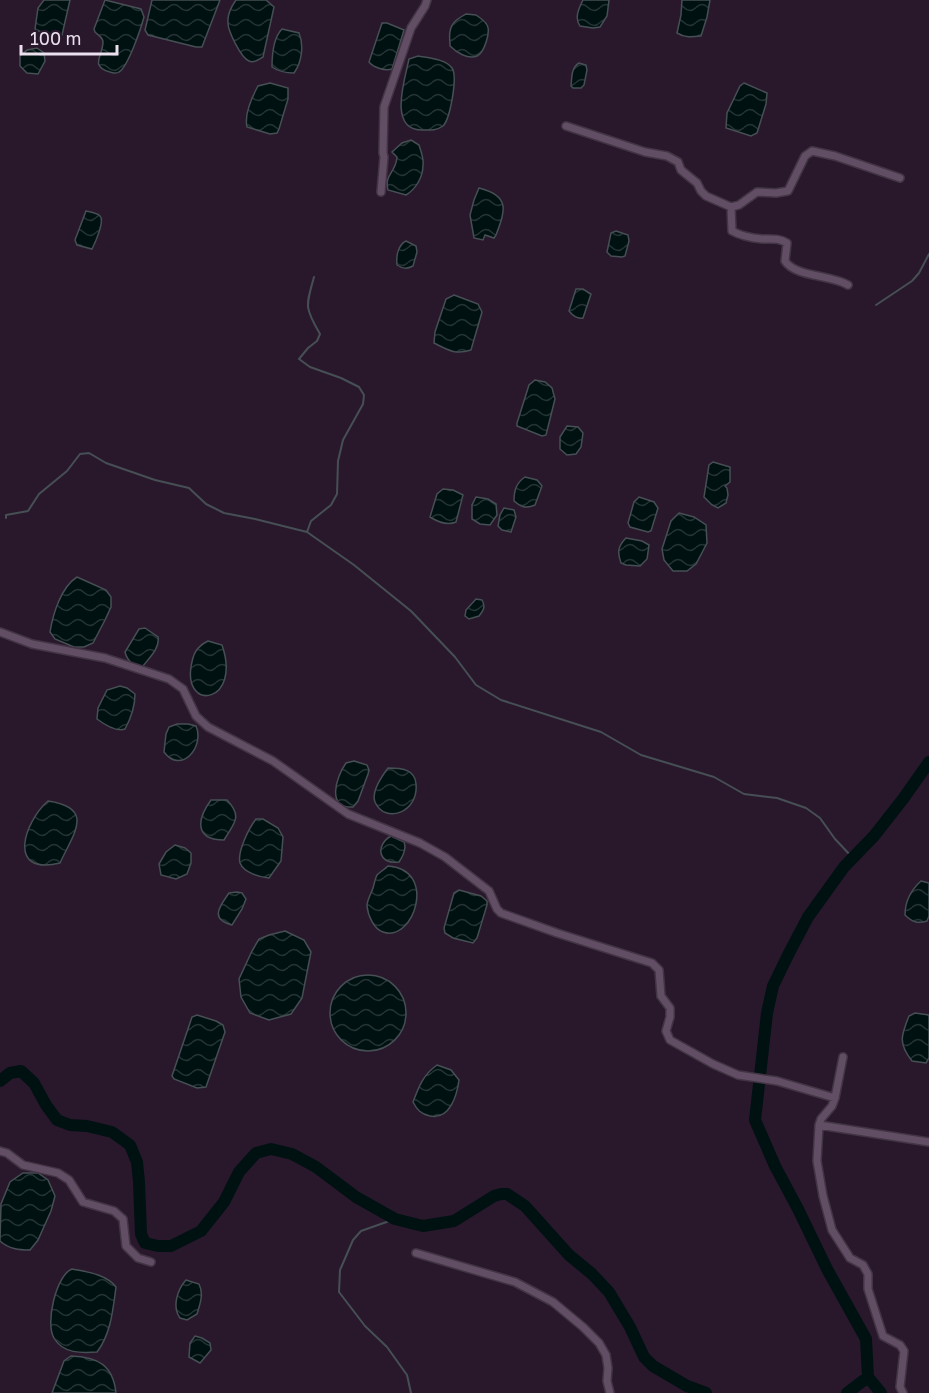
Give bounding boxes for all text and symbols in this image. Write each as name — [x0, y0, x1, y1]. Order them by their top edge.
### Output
scale bar — [21, 18, 117, 56]
text: 100 m — [30, 27, 81, 49]

